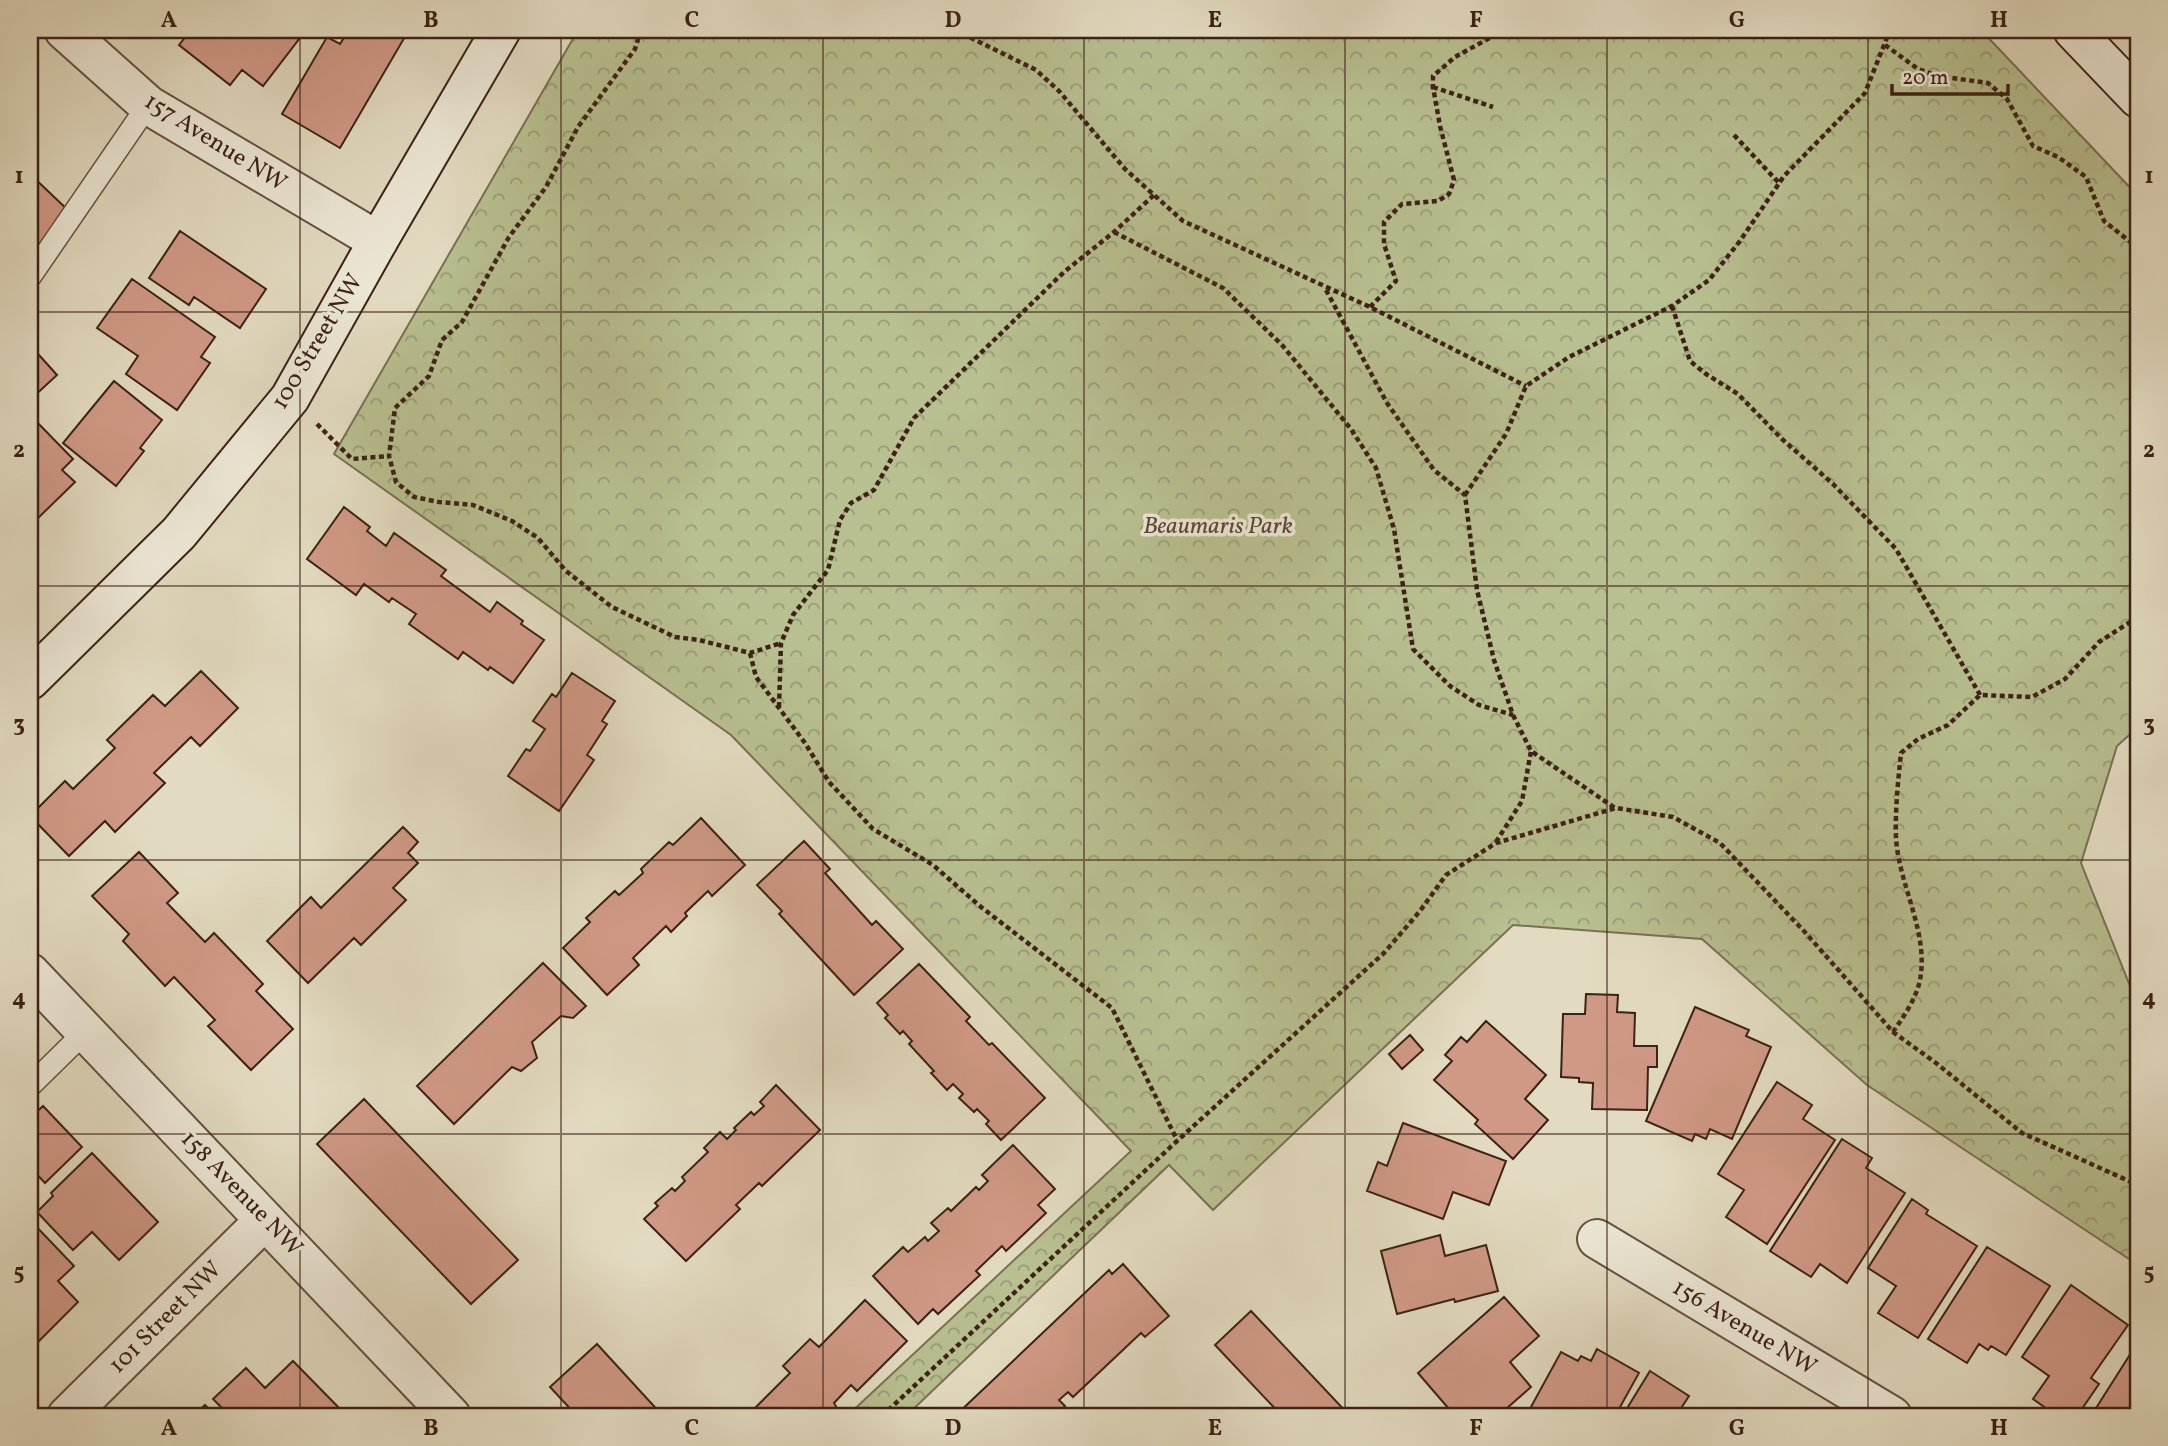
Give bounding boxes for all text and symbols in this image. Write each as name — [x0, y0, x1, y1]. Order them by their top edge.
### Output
text: A — [161, 5, 177, 37]
text: B — [423, 5, 439, 37]
text: C — [685, 5, 699, 37]
text: D — [945, 5, 962, 37]
text: E — [1208, 5, 1222, 37]
text: F — [1469, 5, 1483, 37]
text: G — [1729, 5, 1745, 37]
text: H — [1990, 5, 2008, 37]
scale bar — [1892, 52, 2007, 96]
text: 20 m — [1902, 64, 1948, 93]
street label: 157 Avenue NW — [137, 86, 293, 200]
text: 1 — [14, 161, 24, 193]
text: 1 — [2144, 161, 2154, 193]
street label: 100 Street NW — [264, 268, 372, 416]
text: 2 — [13, 435, 25, 467]
text: 2 — [2143, 435, 2155, 467]
park label: Beaumaris Park — [1143, 510, 1293, 544]
text: 3 — [13, 709, 25, 741]
text: 3 — [2143, 709, 2155, 741]
text: 4 — [12, 983, 26, 1015]
text: 4 — [2142, 983, 2156, 1015]
street label: 158 Avenue NW — [172, 1124, 310, 1264]
street label: 101 Street NW — [102, 1254, 230, 1382]
text: 5 — [13, 1257, 25, 1289]
text: 5 — [2143, 1257, 2155, 1289]
street label: 156 Avenue NW — [1665, 1271, 1823, 1385]
text: A — [161, 1413, 177, 1445]
text: B — [423, 1413, 439, 1445]
text: C — [685, 1413, 699, 1445]
text: D — [945, 1413, 962, 1445]
text: E — [1208, 1413, 1222, 1445]
text: F — [1469, 1413, 1483, 1445]
text: G — [1729, 1413, 1745, 1445]
text: H — [1990, 1413, 2008, 1445]

